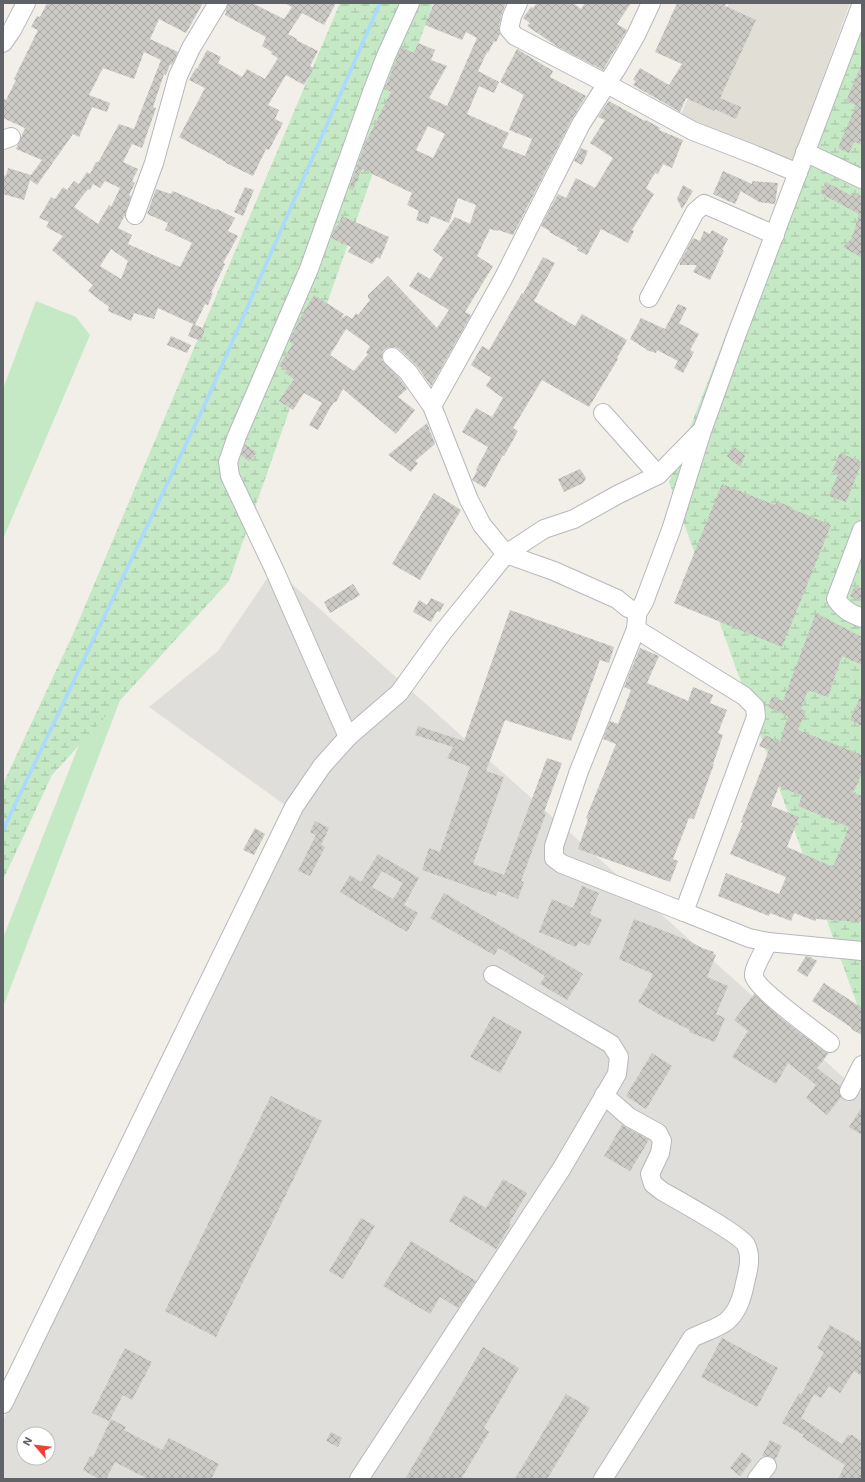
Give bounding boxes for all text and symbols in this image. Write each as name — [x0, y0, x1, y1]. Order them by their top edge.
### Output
north arrow — [16, 1426, 56, 1466]
text: N — [20, 1435, 35, 1448]

